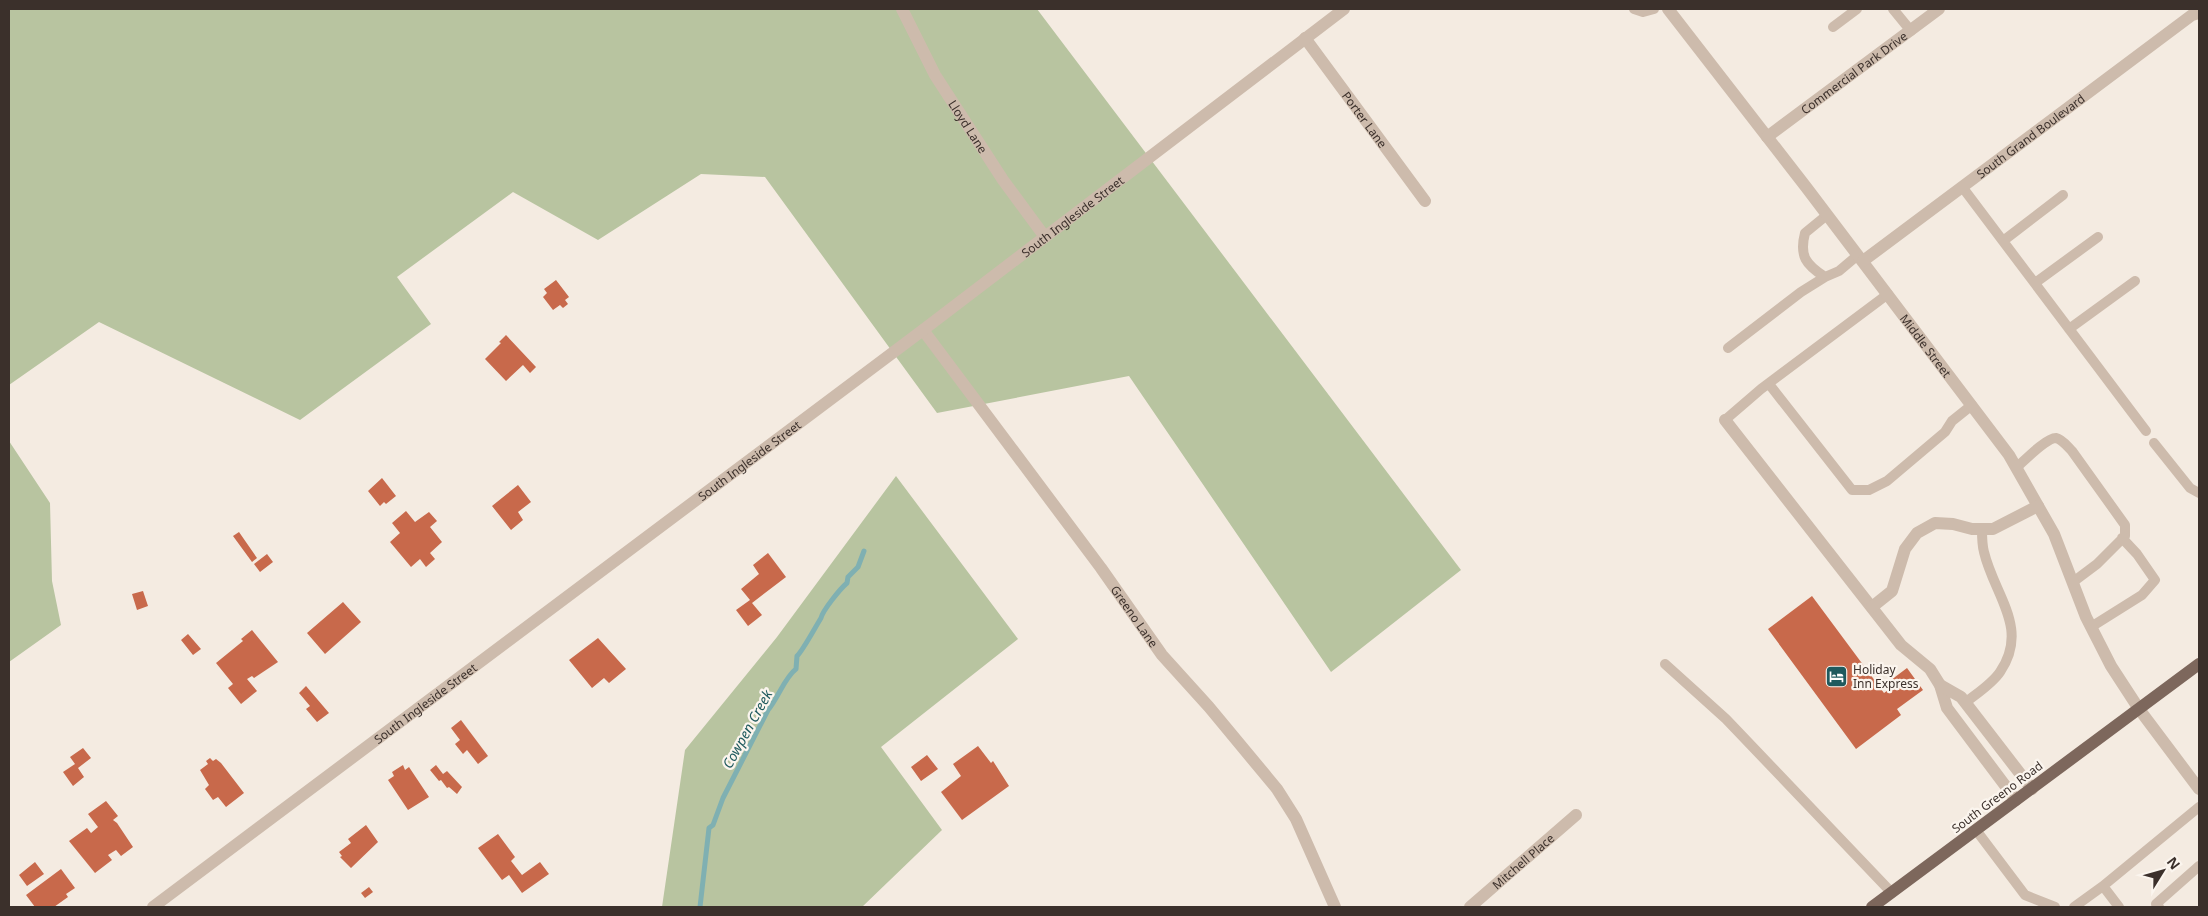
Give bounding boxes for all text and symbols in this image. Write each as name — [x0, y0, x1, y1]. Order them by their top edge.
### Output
street label: Commercial Park Drive — [1797, 27, 1911, 118]
street label: Porter Lane — [1338, 88, 1391, 151]
street label: South Grand Boulevard — [1973, 90, 2088, 182]
street label: Lloyd Lane — [945, 96, 992, 156]
street label: South Ingleside Street — [1018, 171, 1128, 261]
street label: Middle Street — [1896, 310, 1956, 381]
street label: South Ingleside Street — [694, 416, 805, 504]
street label: Greeno Lane — [1107, 582, 1163, 651]
street label: South Ingleside Street — [370, 659, 481, 747]
place label: Holiday Inn Express — [1853, 661, 1919, 692]
hotel icon: Holiday Inn Express — [1825, 664, 1849, 688]
water label: Cowpen Creek — [718, 685, 777, 772]
street label: South Greeno Road — [1948, 757, 2046, 837]
street label: Mitchell Place — [1488, 829, 1558, 893]
north arrow — [2138, 846, 2188, 896]
text: N — [2163, 853, 2185, 873]

